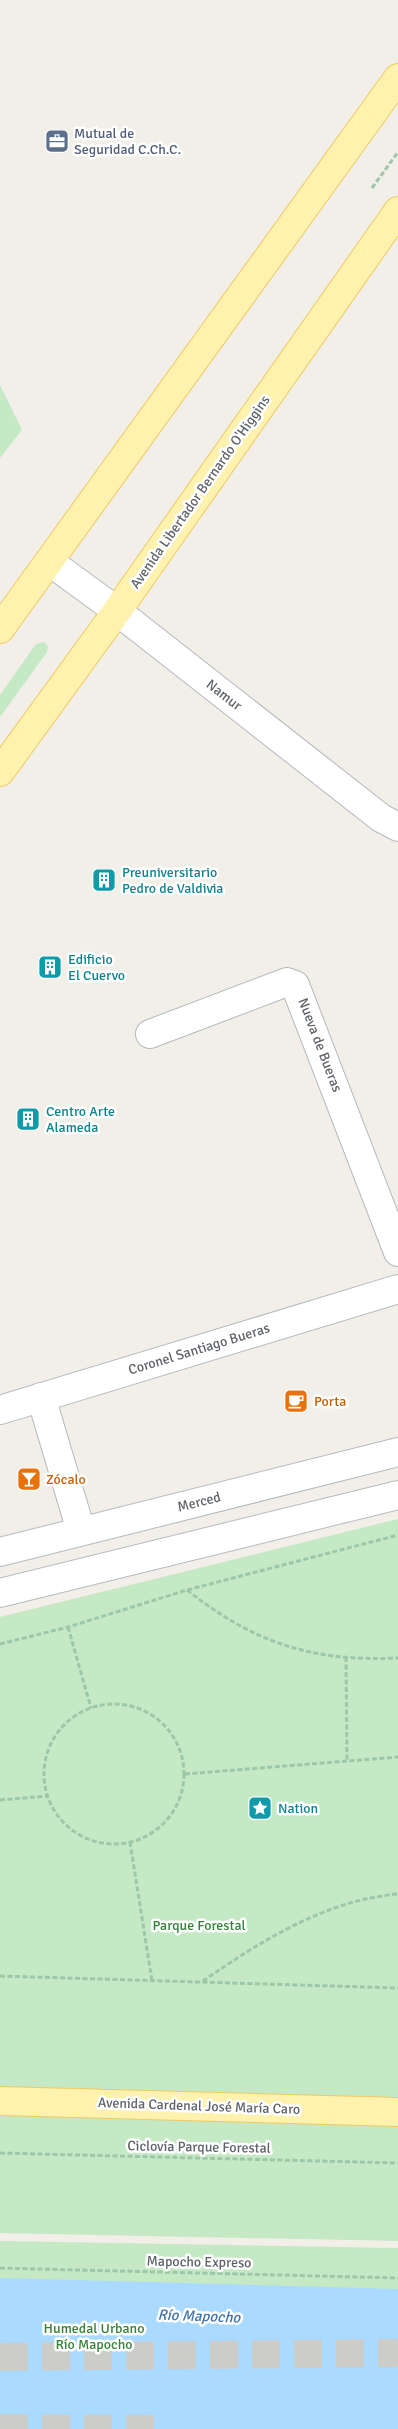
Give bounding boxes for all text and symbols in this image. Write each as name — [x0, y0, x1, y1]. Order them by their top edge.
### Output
place label: Mutual de Seguridad C.Ch.C. — [74, 125, 181, 158]
office icon: Mutual de Seguridad C.Ch.C. — [44, 128, 70, 154]
street label: Avenida Libertador Bernardo O'Higgins — [127, 392, 273, 592]
street label: Namur — [203, 676, 246, 715]
place label: Preuniversitario Pedro de Valdivia — [122, 864, 223, 897]
building icon: Preuniversitario Pedro de Valdivia — [91, 867, 117, 893]
place label: Edificio El Cuervo — [68, 951, 125, 984]
building icon: Edificio El Cuervo — [37, 954, 63, 980]
street label: Nueva de Bueras — [294, 996, 346, 1094]
place label: Centro Arte Alameda — [46, 1103, 115, 1136]
building icon: Centro Arte Alameda — [15, 1106, 41, 1132]
street label: Coronel Santiago Bueras — [126, 1319, 272, 1379]
cafe icon: Porta — [283, 1388, 309, 1414]
place label: Porta — [314, 1393, 346, 1410]
bar icon: Zócalo — [16, 1466, 42, 1492]
place label: Zócalo — [46, 1471, 86, 1488]
street label: Merced — [176, 1488, 222, 1516]
place icon: Nation — [247, 1795, 273, 1821]
place label: Nation — [278, 1800, 318, 1817]
park label: Parque Forestal — [152, 1917, 246, 1934]
street label: Avenida Cardenal José María Caro — [97, 2094, 301, 2118]
street label: Ciclovía Parque Forestal — [127, 2137, 271, 2157]
street label: Mapocho Expreso — [146, 2253, 252, 2271]
water label: Río Mapocho — [157, 2306, 242, 2326]
park label: Humedal Urbano Río Mapocho — [44, 2320, 144, 2353]

